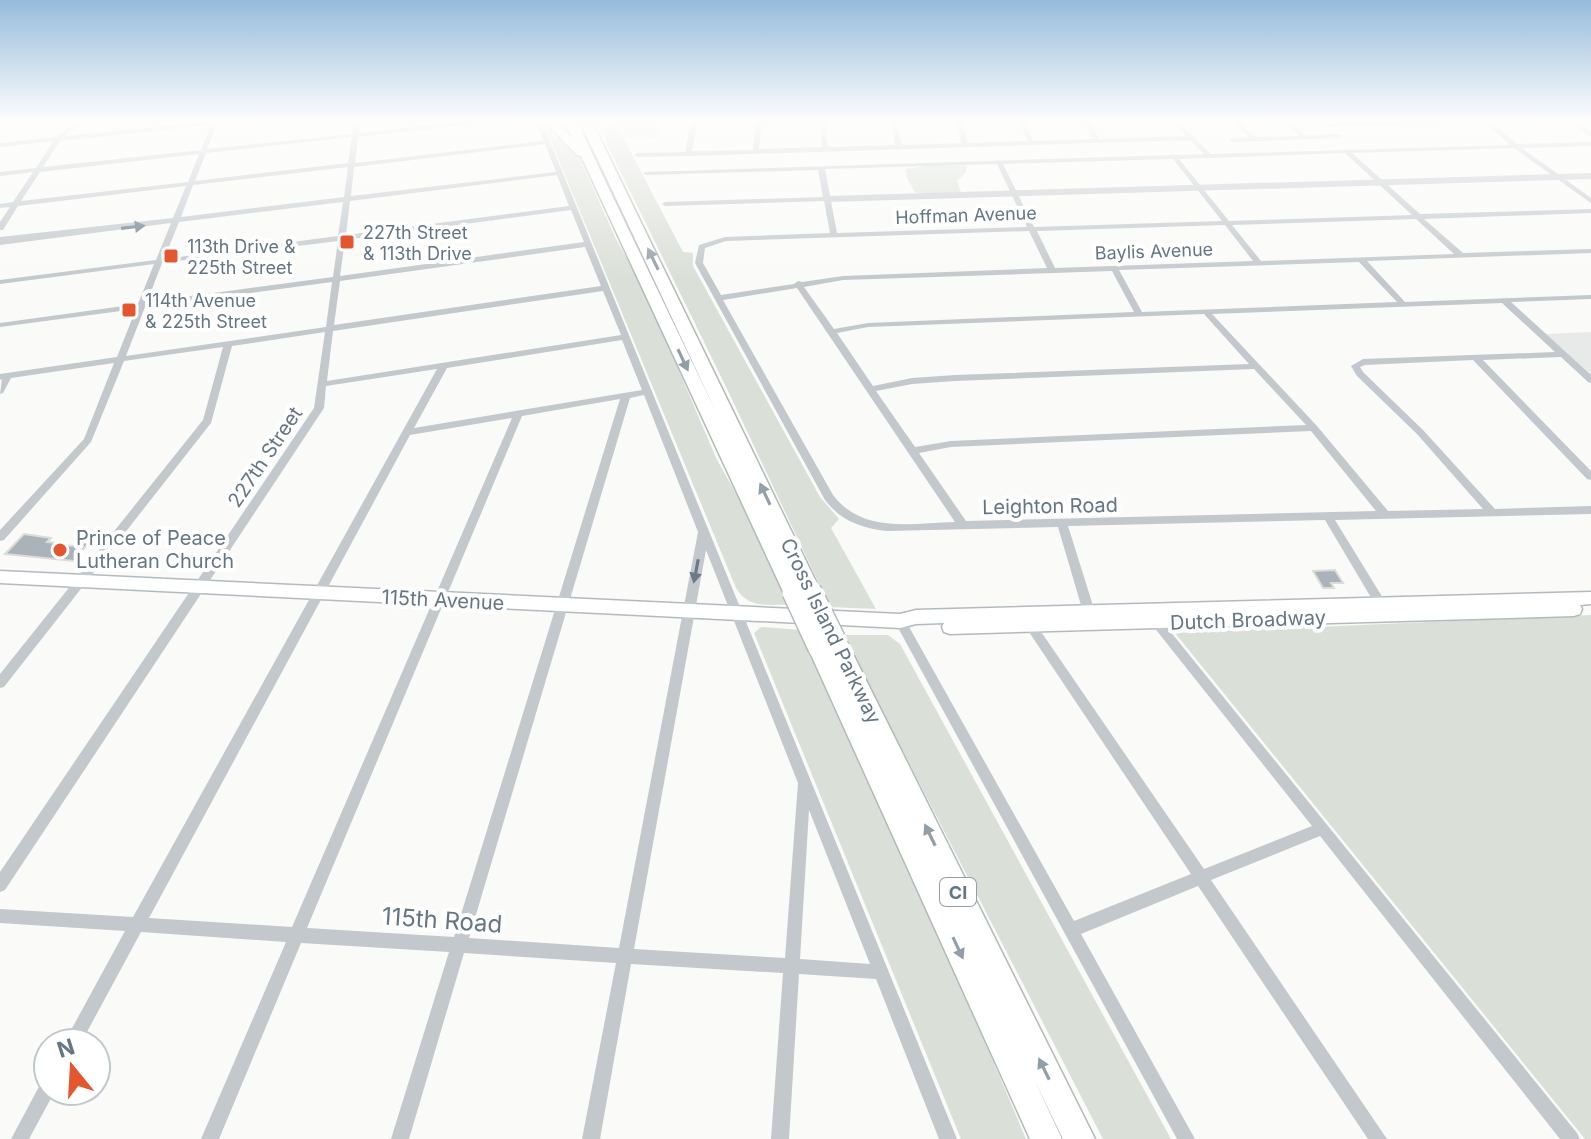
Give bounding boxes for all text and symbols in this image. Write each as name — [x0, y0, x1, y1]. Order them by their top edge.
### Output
street label: Hoffman Avenue — [895, 202, 1037, 228]
one-way arrow — [121, 220, 146, 233]
place label: 227th Street & 113th Drive — [363, 222, 472, 264]
marker: 227th Street & 113th Drive — [338, 233, 356, 251]
place label: 113th Drive & 225th Street — [187, 236, 296, 278]
street label: Baylis Avenue — [1094, 238, 1214, 264]
marker: 113th Drive & 225th Street — [162, 247, 180, 265]
one-way arrow — [646, 248, 660, 271]
place label: 114th Avenue & 225th Street — [145, 290, 267, 332]
marker: 114th Avenue & 225th Street — [120, 301, 138, 319]
one-way arrow — [676, 348, 690, 372]
street label: 227th Street — [223, 402, 308, 512]
one-way arrow — [758, 482, 772, 505]
street label: Leighton Road — [982, 493, 1118, 519]
place label: Prince of Peace Lutheran Church — [76, 526, 234, 573]
street label: Cross Island Parkway — [776, 534, 886, 728]
marker: Prince of Peace Lutheran Church — [51, 541, 69, 559]
one-way arrow — [689, 559, 701, 584]
street label: 115th Avenue — [381, 585, 505, 615]
street label: Dutch Broadway — [1170, 605, 1326, 635]
one-way arrow — [923, 824, 937, 847]
road number: CI — [940, 878, 976, 906]
street label: 115th Road — [381, 901, 503, 939]
one-way arrow — [951, 936, 964, 960]
north arrow — [32, 1027, 112, 1107]
text: N — [54, 1033, 78, 1063]
one-way arrow — [1037, 1057, 1051, 1081]

